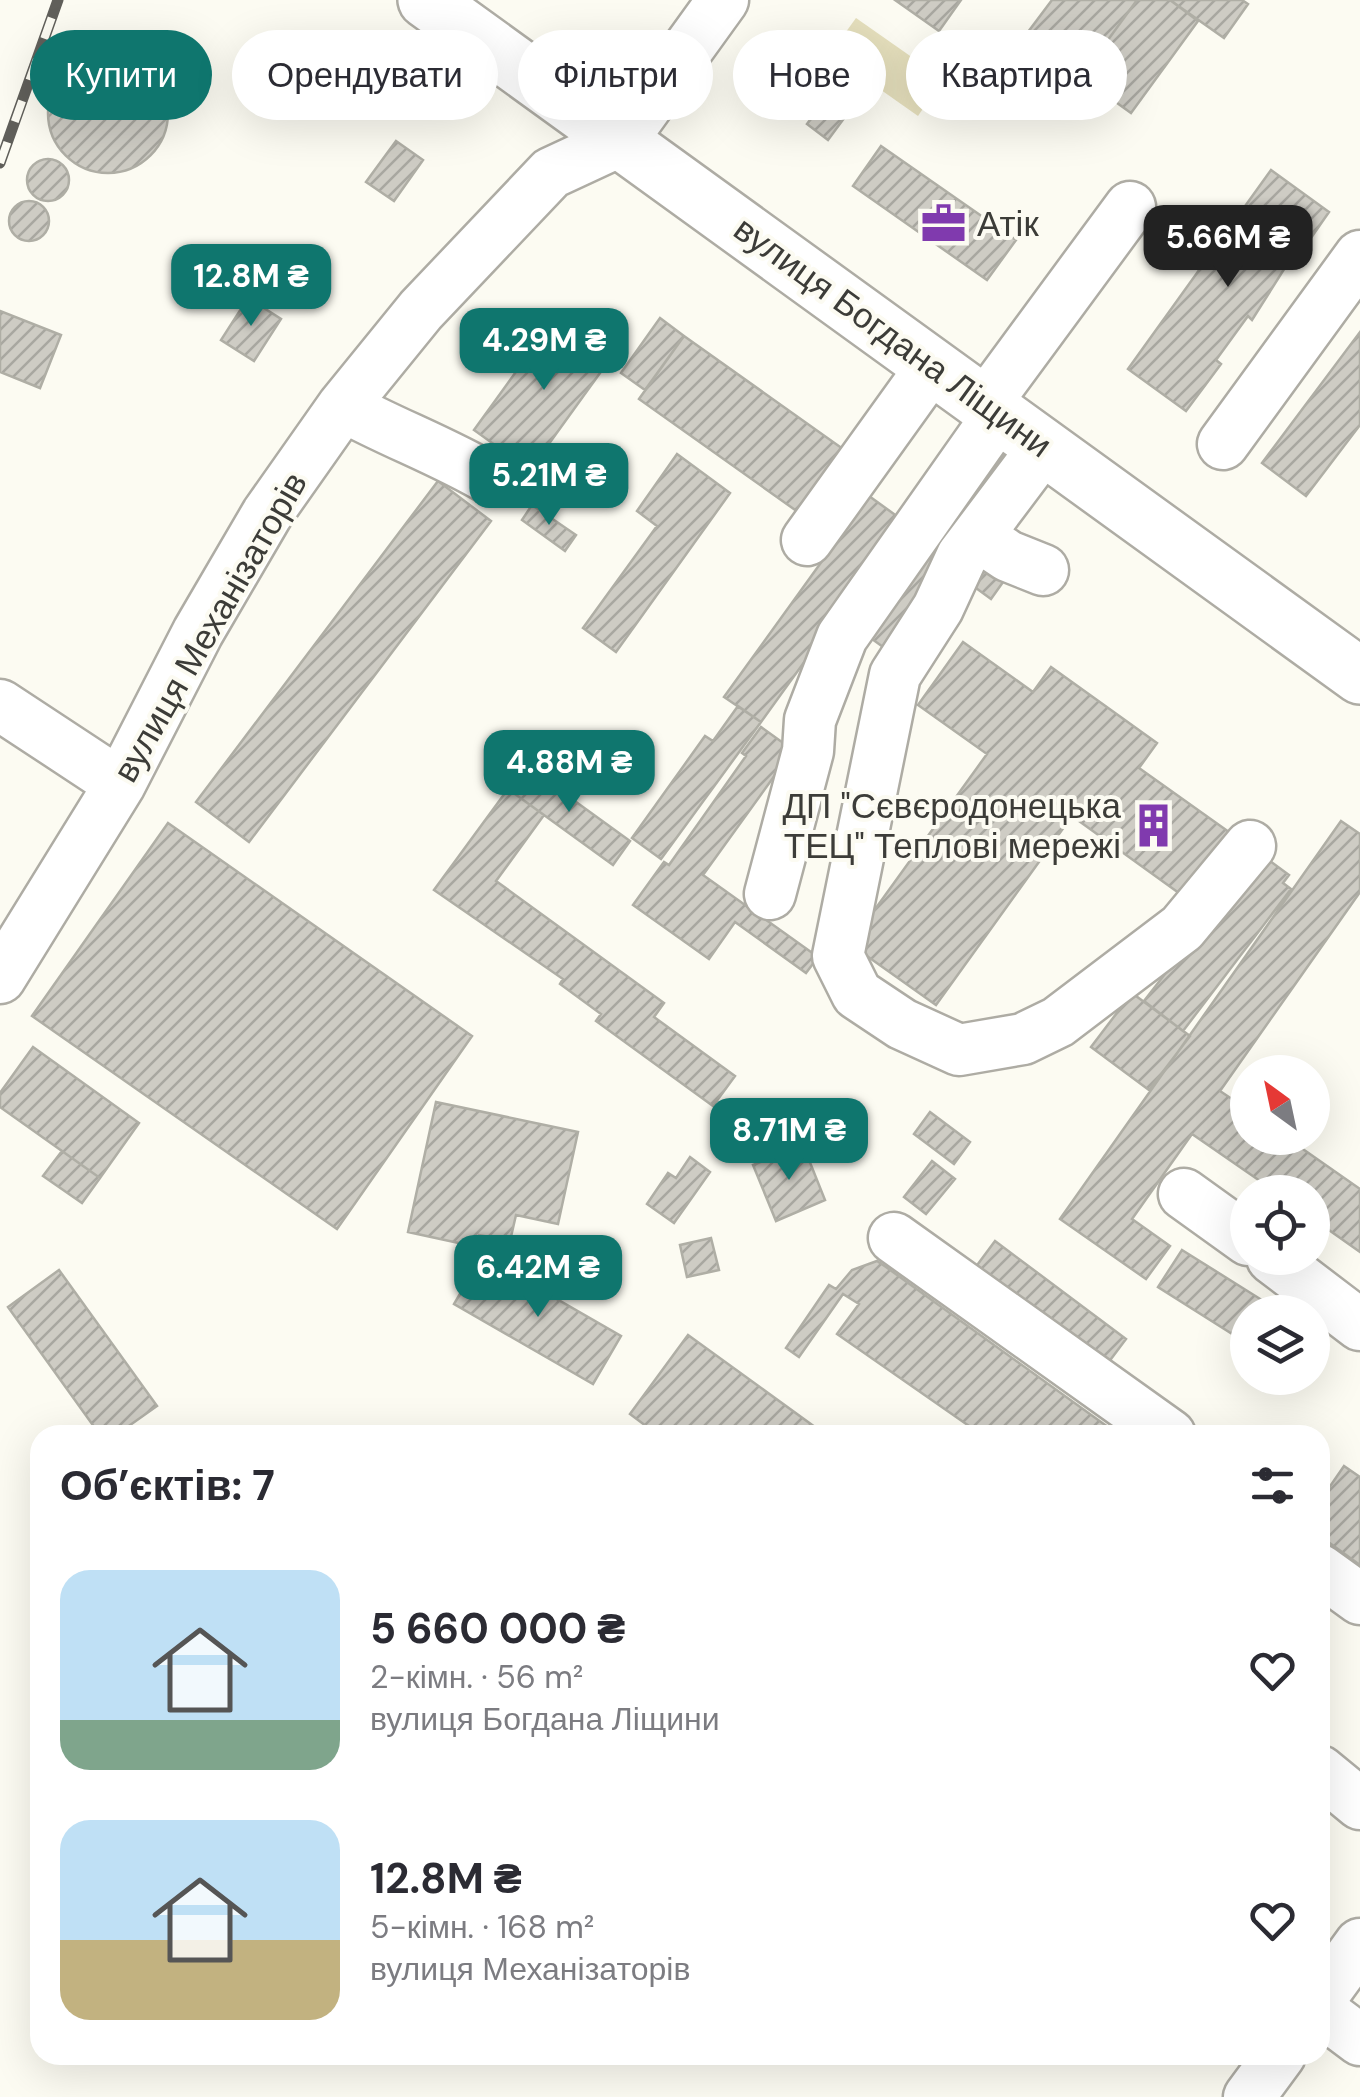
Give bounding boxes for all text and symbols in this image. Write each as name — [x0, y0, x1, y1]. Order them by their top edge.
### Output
chip: Купити — [30, 30, 212, 120]
chip: Орендувати — [232, 30, 498, 120]
chip: Фільтри — [518, 30, 713, 120]
chip: Нове — [733, 30, 886, 120]
chip: Квартира — [906, 30, 1127, 120]
office icon: Атік — [920, 200, 968, 248]
place label: Атік — [977, 201, 1039, 247]
pin: 5.66M ₴ — [1136, 205, 1320, 290]
street label: вулиця Богдана Ліщини — [725, 206, 1061, 468]
text: 5.66M ₴ — [1166, 216, 1290, 258]
pin: 12.8M ₴ — [159, 244, 343, 329]
text: 12.8M ₴ — [193, 255, 309, 297]
pin: 4.29M ₴ — [452, 308, 636, 393]
text: 4.29M ₴ — [482, 319, 606, 361]
pin: 5.21M ₴ — [457, 443, 641, 528]
text: 5.21M ₴ — [491, 454, 607, 496]
street label: вулиця Механізаторів — [102, 464, 318, 790]
pin: 4.88M ₴ — [477, 730, 661, 815]
text: 4.88M ₴ — [506, 741, 632, 783]
place label: ДП "Сєвєродонецька ТЕЦ" Теплові мережі — [782, 783, 1122, 869]
building icon: ДП "Сєвєродонецька ТЕЦ" Теплові мережі — [1130, 802, 1178, 850]
north arrow — [1230, 1055, 1330, 1155]
map controls — [1230, 1055, 1330, 1395]
pin: 8.71M ₴ — [697, 1098, 881, 1183]
text: 8.71M ₴ — [732, 1109, 846, 1151]
button: locate — [1230, 1175, 1330, 1275]
pin: 6.42M ₴ — [446, 1235, 630, 1320]
text: 6.42M ₴ — [476, 1246, 600, 1288]
button: layers — [1230, 1295, 1330, 1395]
text: Об’єктів: 7 — [60, 1458, 275, 1513]
icon: filters — [1245, 1458, 1300, 1513]
text: 5 660 000 ₴ — [370, 1601, 625, 1656]
icon: home — [140, 1610, 260, 1730]
icon: heart — [1245, 1643, 1300, 1698]
text: 2-кімн. · 56 m² — [370, 1656, 583, 1698]
text: вулиця Богдана Ліщини — [370, 1698, 720, 1740]
text: 12.8M ₴ — [370, 1851, 522, 1906]
icon: home — [140, 1860, 260, 1980]
icon: heart — [1245, 1893, 1300, 1948]
text: 5-кімн. · 168 m² — [370, 1906, 594, 1948]
text: вулиця Механізаторів — [370, 1948, 690, 1990]

